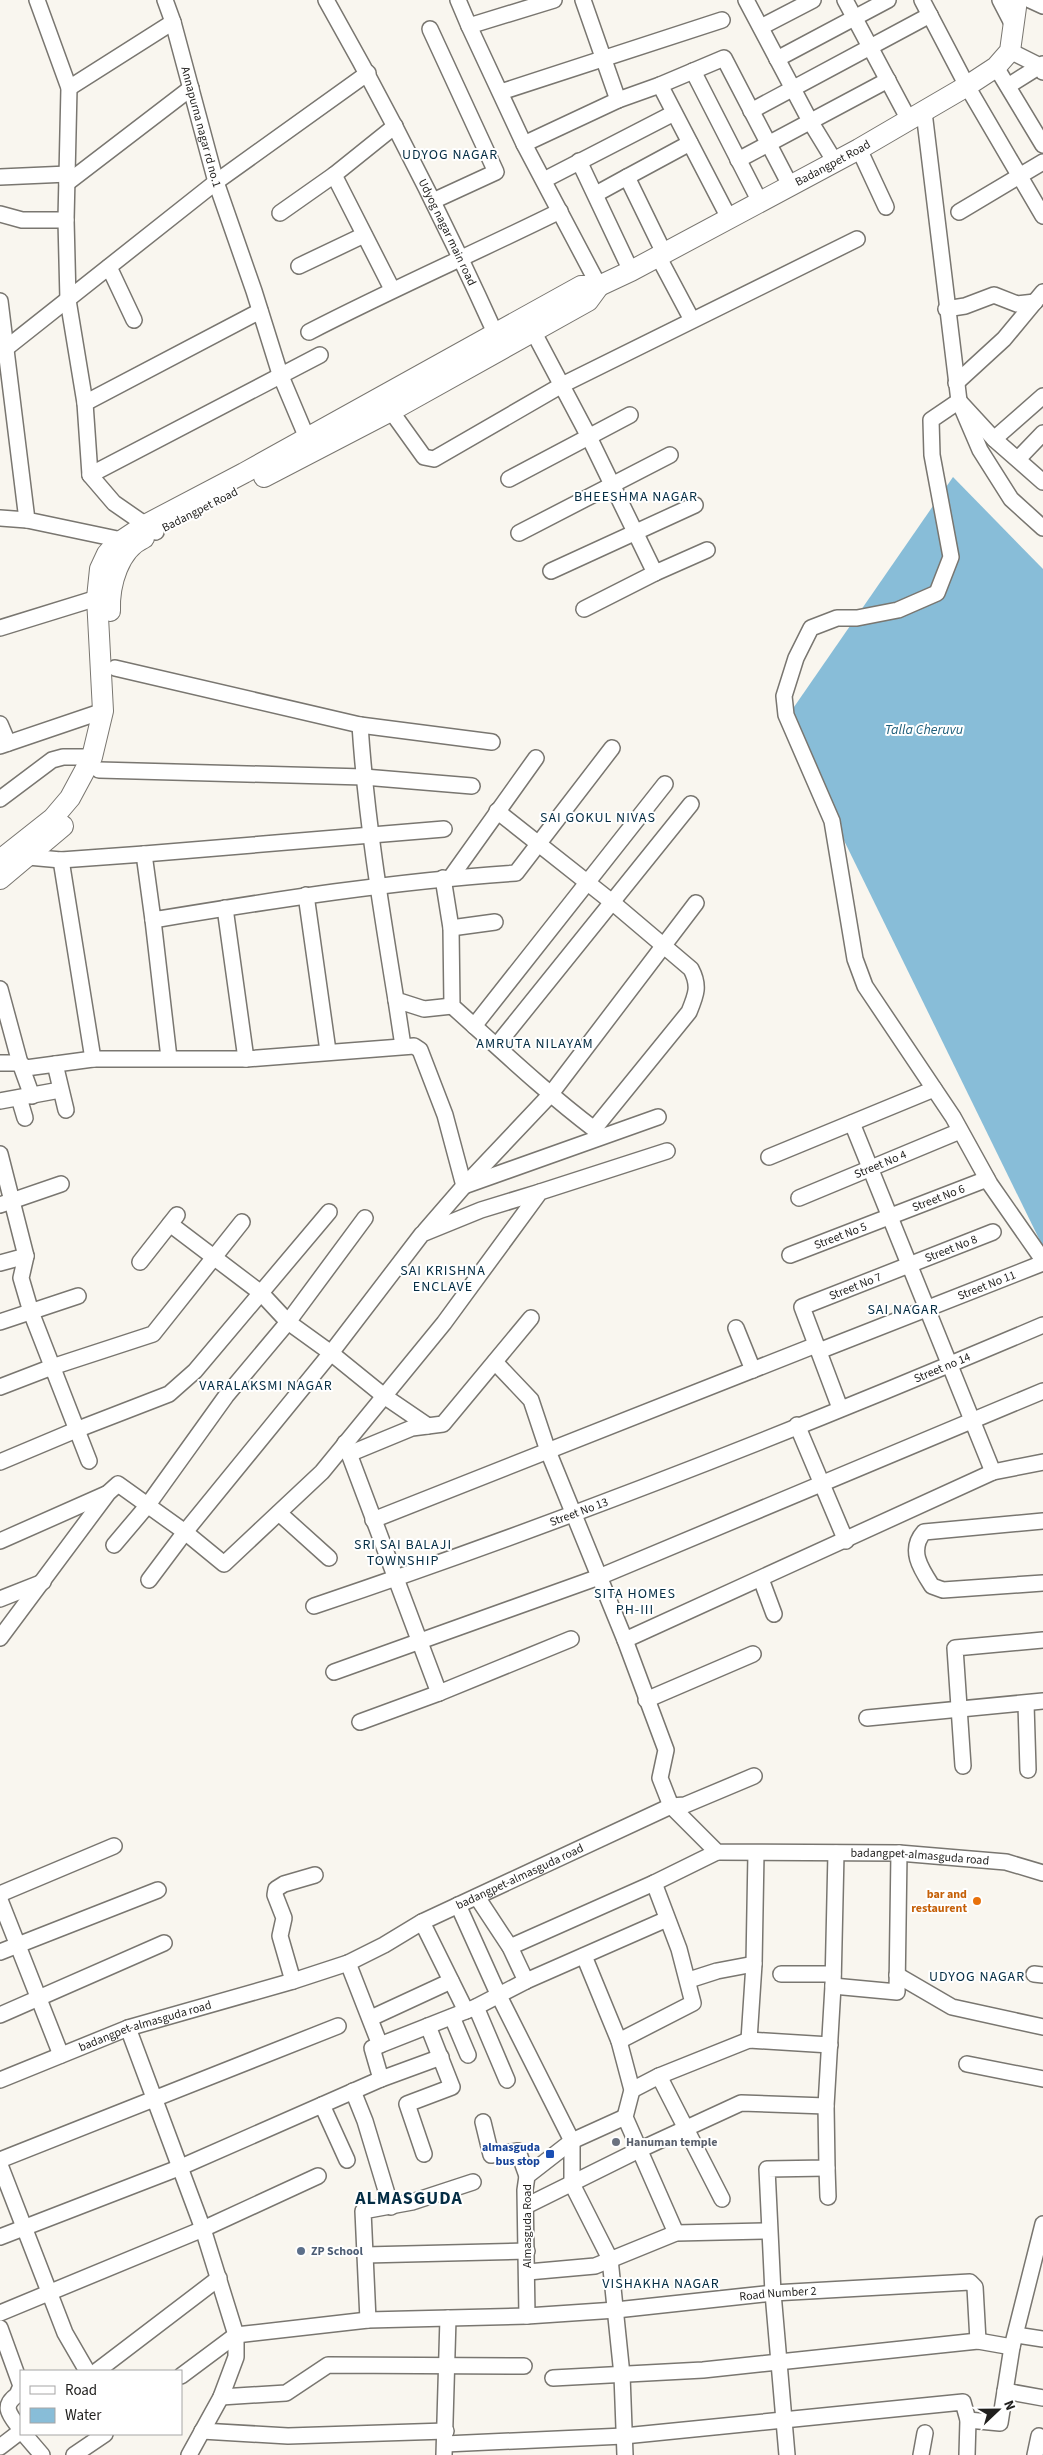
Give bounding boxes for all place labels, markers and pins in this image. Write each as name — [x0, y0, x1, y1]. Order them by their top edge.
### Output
place label: bar and restaurent — [911, 1886, 967, 1917]
marker: bar and restaurent — [971, 1895, 983, 1907]
place label: Hanuman temple — [626, 2134, 717, 2151]
marker: Hanuman temple — [610, 2136, 622, 2148]
place label: almasguda bus stop — [482, 2139, 540, 2170]
marker: almasguda bus stop — [544, 2148, 556, 2160]
place label: ZP School — [311, 2243, 364, 2260]
marker: ZP School — [295, 2245, 307, 2257]

